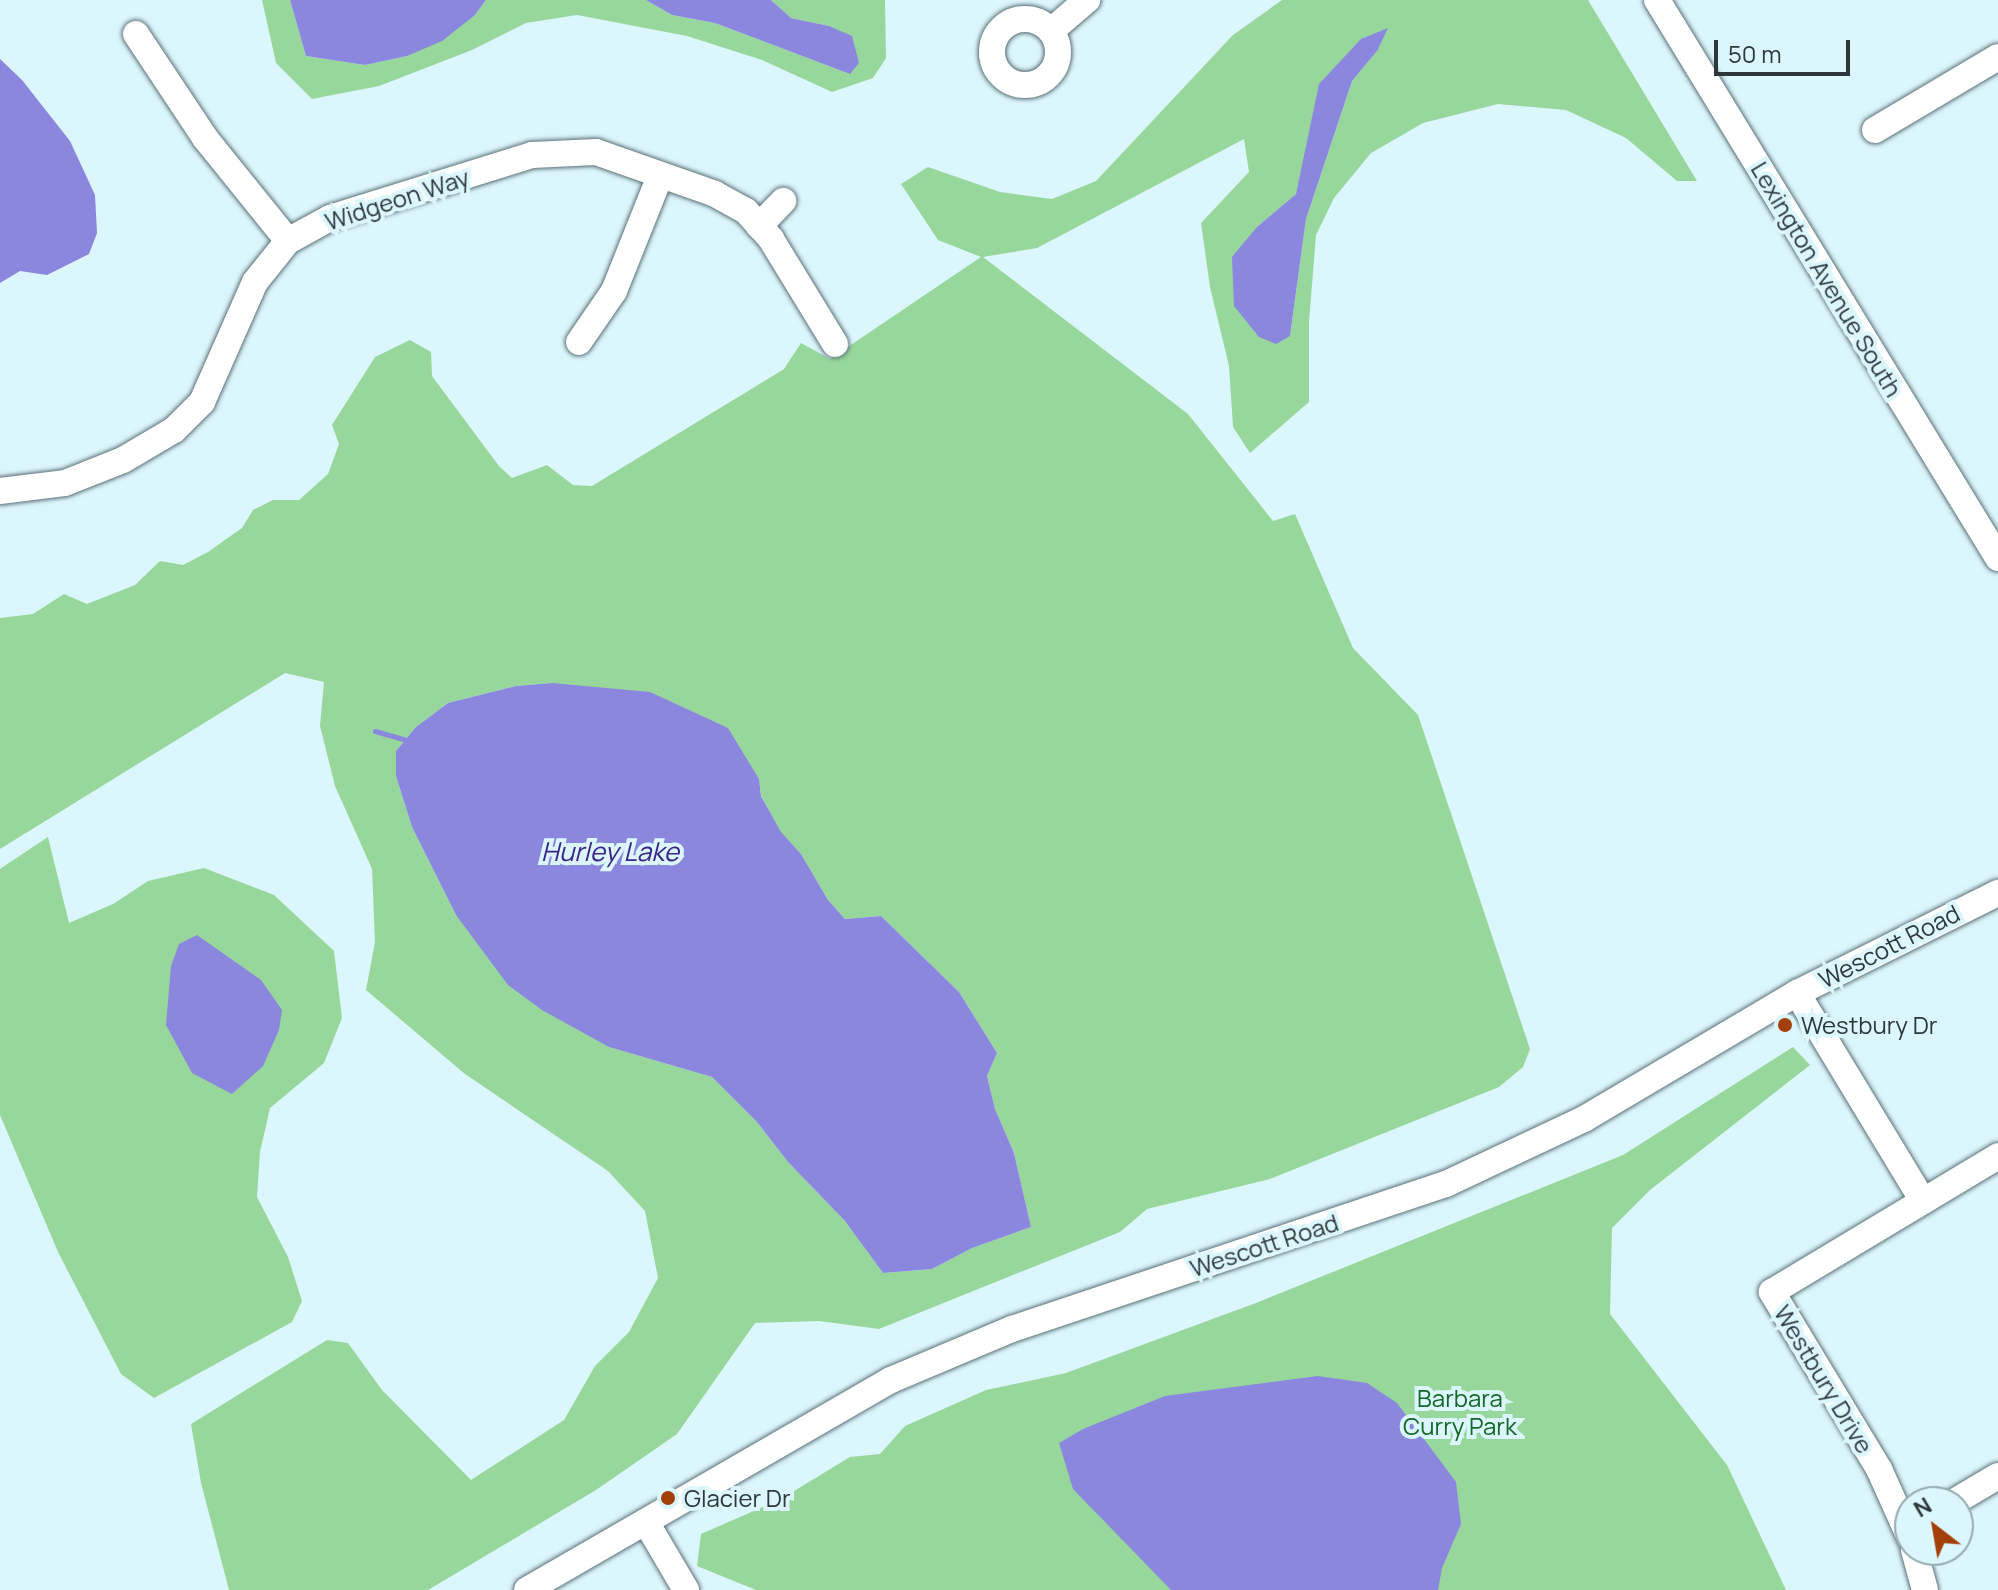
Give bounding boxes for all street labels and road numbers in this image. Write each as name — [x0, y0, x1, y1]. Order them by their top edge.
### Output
street label: Lexington Avenue South — [1745, 156, 1909, 402]
street label: Widgeon Way — [321, 162, 473, 236]
street label: Wescott Road — [1814, 898, 1964, 994]
street label: Wescott Road — [1186, 1207, 1342, 1283]
street label: Westbury Drive — [1768, 1300, 1880, 1458]

